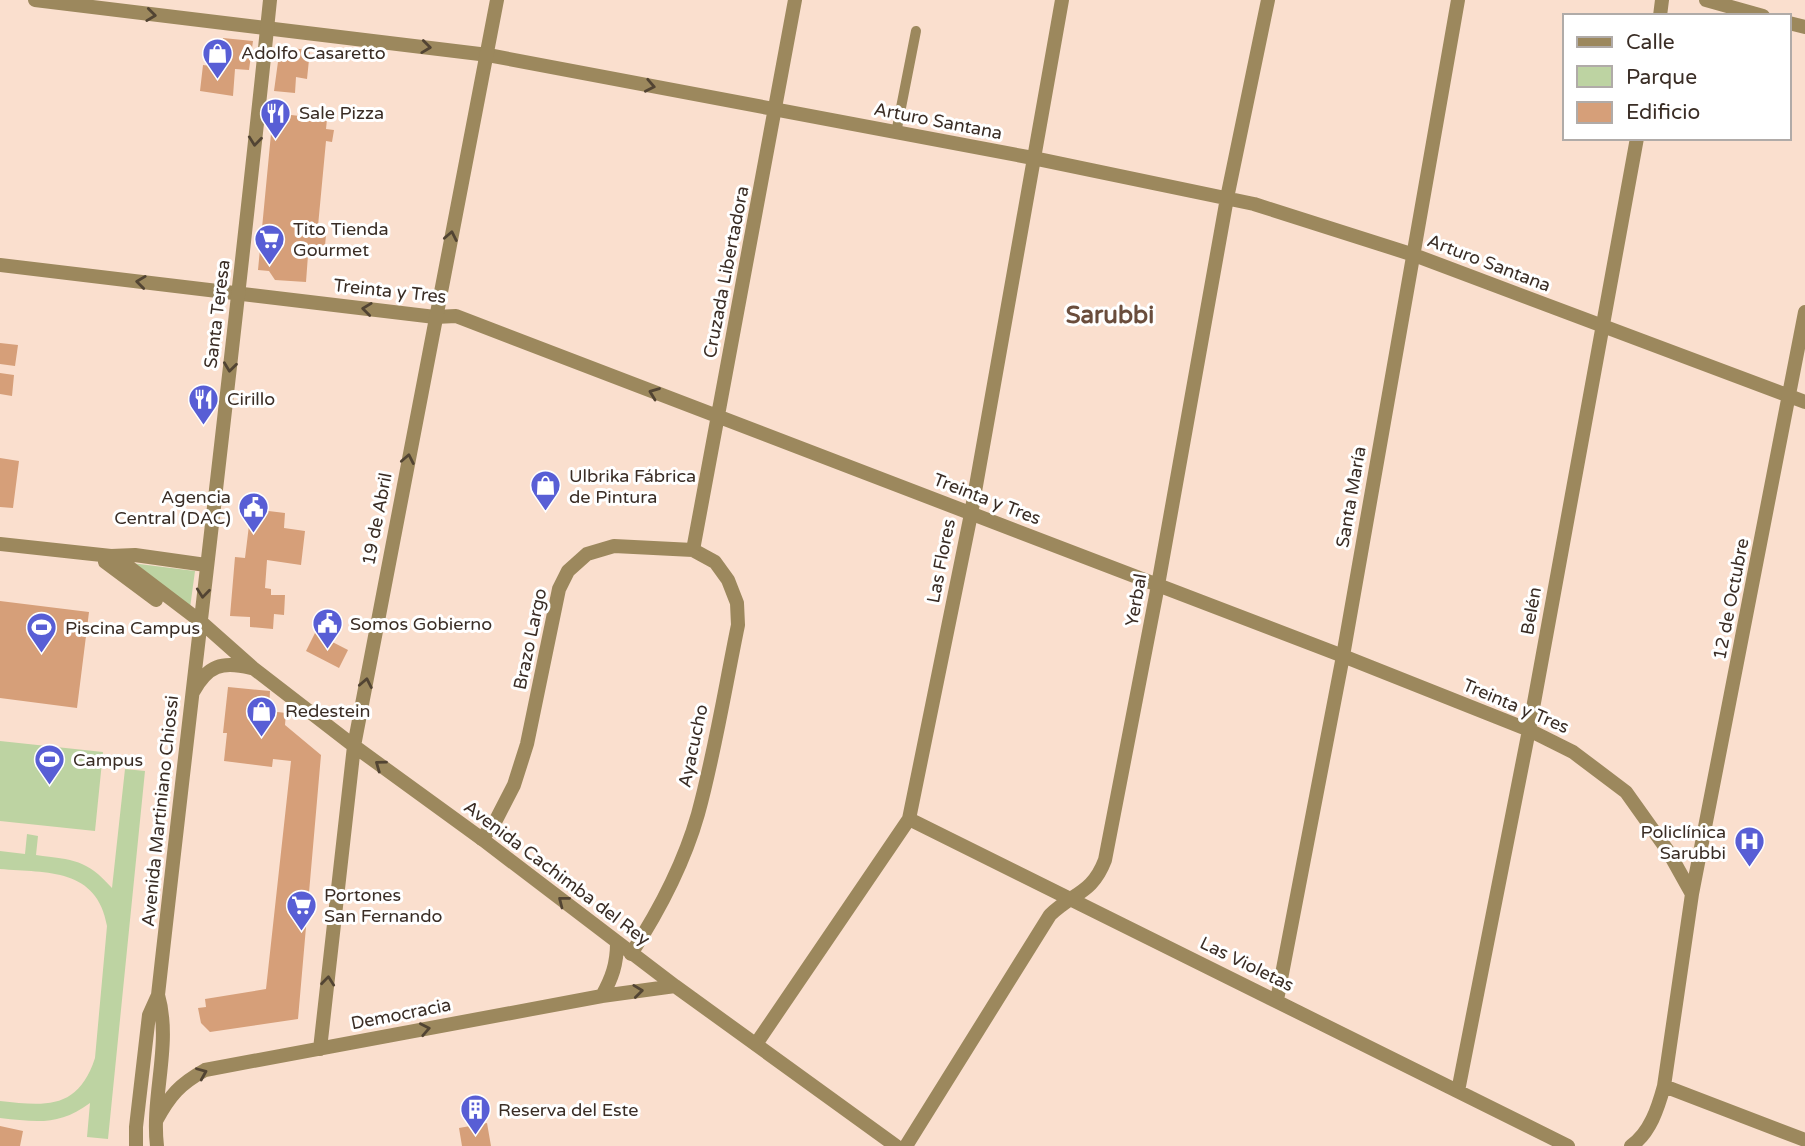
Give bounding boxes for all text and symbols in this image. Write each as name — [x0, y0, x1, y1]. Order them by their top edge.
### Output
one-way arrow — [145, 7, 157, 22]
legend — [1563, 14, 1791, 140]
text: Calle — [1626, 30, 1675, 55]
shop icon: Adolfo Casaretto — [201, 36, 235, 80]
one-way arrow — [420, 40, 432, 55]
place label: Adolfo Casaretto — [241, 42, 386, 64]
text: Parque — [1626, 65, 1697, 90]
one-way arrow — [644, 78, 656, 93]
restaurant icon: Sale Pizza — [259, 96, 293, 140]
street label: Arturo Santana — [872, 98, 1004, 144]
text: Edificio — [1626, 100, 1700, 125]
place label: Sale Pizza — [299, 102, 384, 124]
one-way arrow — [248, 136, 263, 147]
street label: Cruzada Libertadora — [698, 184, 754, 360]
place label: Tito Tienda Gourmet — [293, 218, 389, 261]
supermarket icon: Tito Tienda Gourmet — [253, 222, 287, 266]
street label: Arturo Santana — [1424, 229, 1554, 297]
one-way arrow — [443, 230, 458, 242]
street label: Santa Teresa — [199, 258, 235, 370]
street label: Treinta y Tres — [333, 274, 447, 308]
one-way arrow — [136, 275, 147, 290]
one-way arrow — [361, 301, 373, 316]
district label: Sarubbi — [1066, 301, 1154, 330]
one-way arrow — [223, 361, 238, 373]
restaurant icon: Cirillo — [187, 382, 221, 426]
one-way arrow — [649, 387, 661, 401]
place label: Cirillo — [227, 388, 275, 410]
street label: Santa María — [1331, 445, 1371, 549]
one-way arrow — [400, 453, 415, 465]
place label: Ulbrika Fábrica de Pintura — [569, 465, 696, 508]
street label: Treinta y Tres — [930, 468, 1044, 530]
shop icon: Ulbrika Fábrica de Pintura — [529, 469, 563, 513]
street label: 19 de Abril — [357, 471, 397, 567]
place label: Agencia Central (DAC) — [114, 486, 231, 529]
public building icon: Agencia Central (DAC) — [237, 490, 271, 534]
street label: Las Flores — [922, 517, 960, 605]
street label: 12 de Octubre — [1708, 536, 1754, 662]
street label: Yerbal — [1121, 572, 1151, 628]
street label: Belén — [1516, 585, 1546, 637]
street label: Brazo Largo — [508, 586, 552, 692]
one-way arrow — [196, 588, 211, 599]
public building icon: Somos Gobierno — [310, 607, 344, 651]
sports icon: Piscina Campus — [25, 611, 59, 655]
place label: Somos Gobierno — [350, 613, 492, 635]
place label: Piscina Campus — [65, 617, 200, 639]
street label: Treinta y Tres — [1460, 674, 1572, 738]
one-way arrow — [358, 677, 373, 689]
street label: Avenida Martiniano Chiossi — [137, 694, 183, 928]
shop icon: Redestein — [245, 694, 279, 738]
place label: Redestein — [285, 700, 371, 722]
street label: Ayacucho — [673, 702, 713, 790]
sports icon: Campus — [33, 743, 67, 787]
place label: Campus — [73, 749, 143, 771]
one-way arrow — [376, 761, 388, 773]
street label: Avenida Cachimba del Rey — [459, 796, 655, 950]
place label: Policlínica Sarubbi — [1641, 821, 1726, 864]
hospital icon: Policlínica Sarubbi — [1732, 825, 1766, 869]
place label: Portones San Fernando — [324, 884, 443, 927]
supermarket icon: Portones San Fernando — [284, 888, 318, 932]
one-way arrow — [558, 897, 571, 910]
street label: Las Violetas — [1196, 932, 1298, 996]
one-way arrow — [320, 975, 335, 987]
one-way arrow — [632, 983, 644, 998]
street label: Democracia — [349, 994, 453, 1034]
one-way arrow — [419, 1023, 431, 1038]
one-way arrow — [195, 1067, 207, 1081]
building icon: Reserva del Este — [458, 1093, 492, 1137]
place label: Reserva del Este — [498, 1099, 639, 1121]

